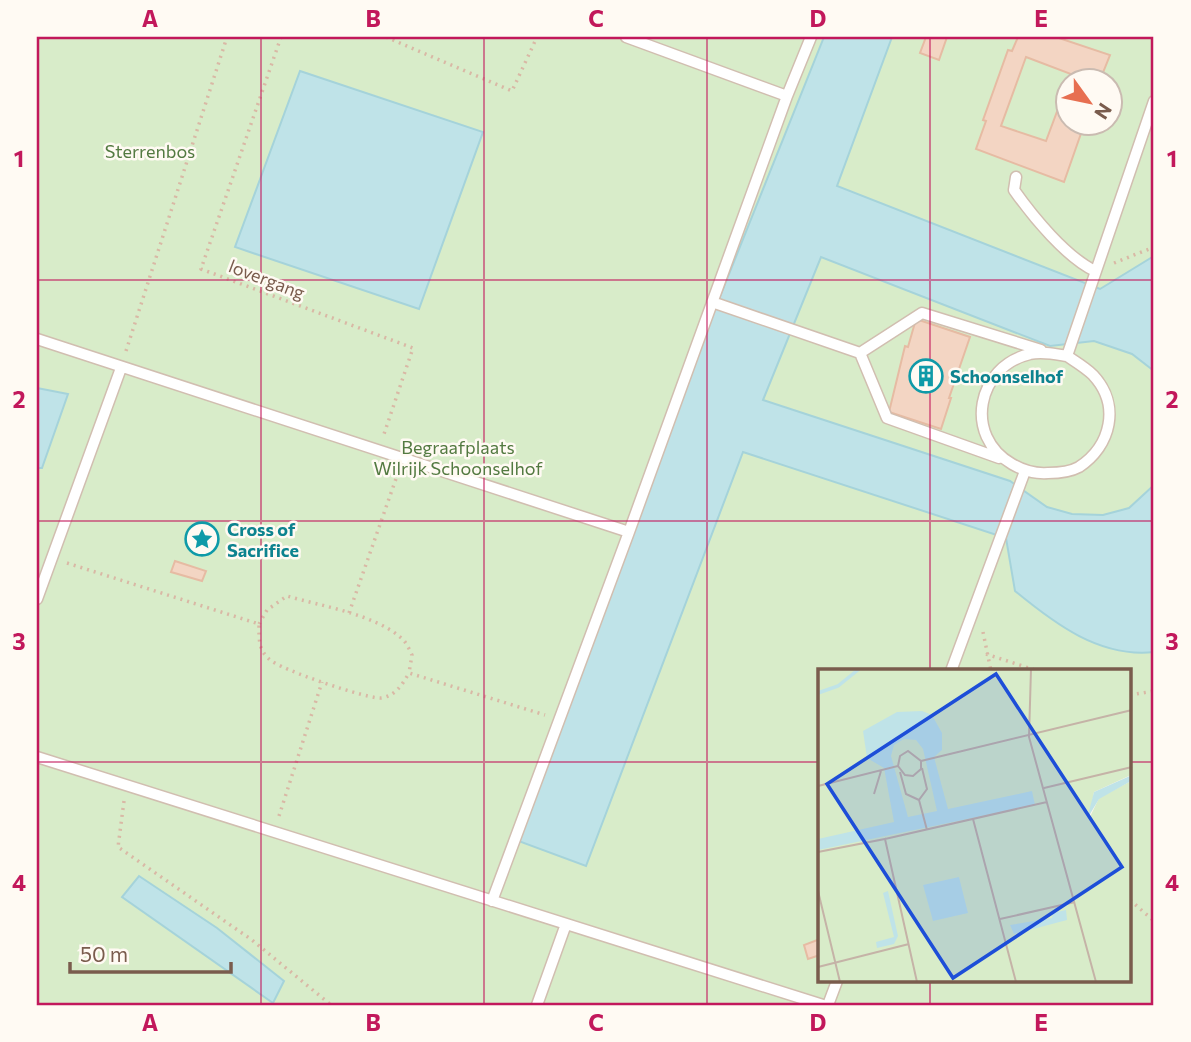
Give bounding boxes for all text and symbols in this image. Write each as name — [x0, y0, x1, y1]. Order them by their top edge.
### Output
text: A — [142, 4, 159, 32]
text: B — [365, 4, 381, 32]
text: C — [588, 4, 604, 32]
text: D — [810, 4, 827, 32]
text: E — [1034, 4, 1048, 32]
north arrow — [1054, 66, 1124, 136]
text: N — [1090, 99, 1117, 124]
park label: Sterrenbos — [105, 140, 195, 162]
text: 1 — [14, 144, 24, 172]
text: 1 — [1167, 144, 1177, 172]
street label: lovergang — [226, 254, 308, 304]
building icon: Schoonselhof — [907, 357, 945, 395]
place label: Schoonselhof — [950, 365, 1064, 387]
text: 2 — [12, 385, 26, 413]
text: 2 — [1165, 385, 1179, 413]
park label: Begraafplaats Wilrijk Schoonselhof — [373, 436, 543, 479]
place label: Cross of Sacrifice — [227, 518, 299, 561]
place icon: Cross of Sacrifice — [183, 520, 221, 558]
text: 3 — [12, 627, 26, 655]
text: 3 — [1165, 627, 1179, 655]
inset map — [818, 669, 1132, 982]
text: 4 — [12, 868, 26, 896]
text: 4 — [1165, 868, 1179, 896]
scale bar — [70, 930, 231, 974]
text: 50 m — [80, 941, 128, 966]
text: A — [142, 1008, 159, 1036]
text: B — [365, 1008, 381, 1036]
text: C — [588, 1008, 604, 1036]
text: D — [810, 1008, 827, 1036]
text: E — [1034, 1008, 1048, 1036]

